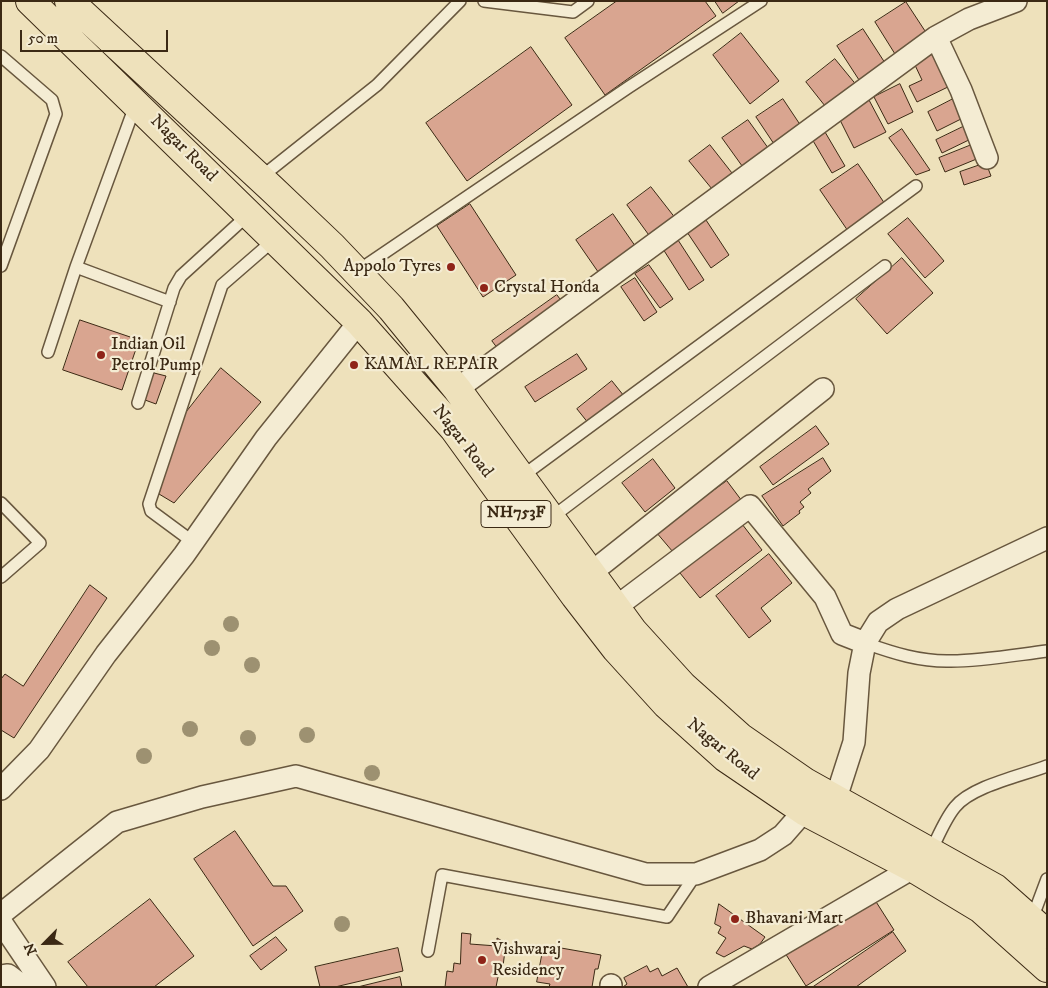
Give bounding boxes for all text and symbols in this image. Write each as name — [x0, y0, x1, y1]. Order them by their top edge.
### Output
scale bar — [22, 20, 170, 52]
text: 50 m — [28, 29, 58, 48]
street label: Nagar Road — [145, 111, 221, 187]
place label: Appolo Tyres — [343, 256, 441, 278]
marker: Appolo Tyres — [445, 261, 457, 273]
place label: Crystal Honda — [494, 277, 599, 299]
marker: Crystal Honda — [478, 282, 490, 294]
place label: Indian Oil Petrol Pump — [111, 334, 201, 376]
marker: Indian Oil Petrol Pump — [95, 349, 107, 361]
place label: KAMAL REPAIR — [364, 354, 498, 376]
marker: KAMAL REPAIR — [348, 359, 360, 371]
street label: Nagar Road — [427, 401, 497, 483]
road number: NH753F — [481, 500, 551, 528]
street label: Nagar Road — [682, 714, 762, 786]
place label: Bhavani Mart — [745, 908, 843, 930]
marker: Bhavani Mart — [729, 913, 741, 925]
north arrow — [20, 918, 70, 968]
place label: Vishwaraj Residency — [492, 939, 564, 982]
text: N — [21, 940, 42, 958]
marker: Vishwaraj Residency — [476, 954, 488, 966]

